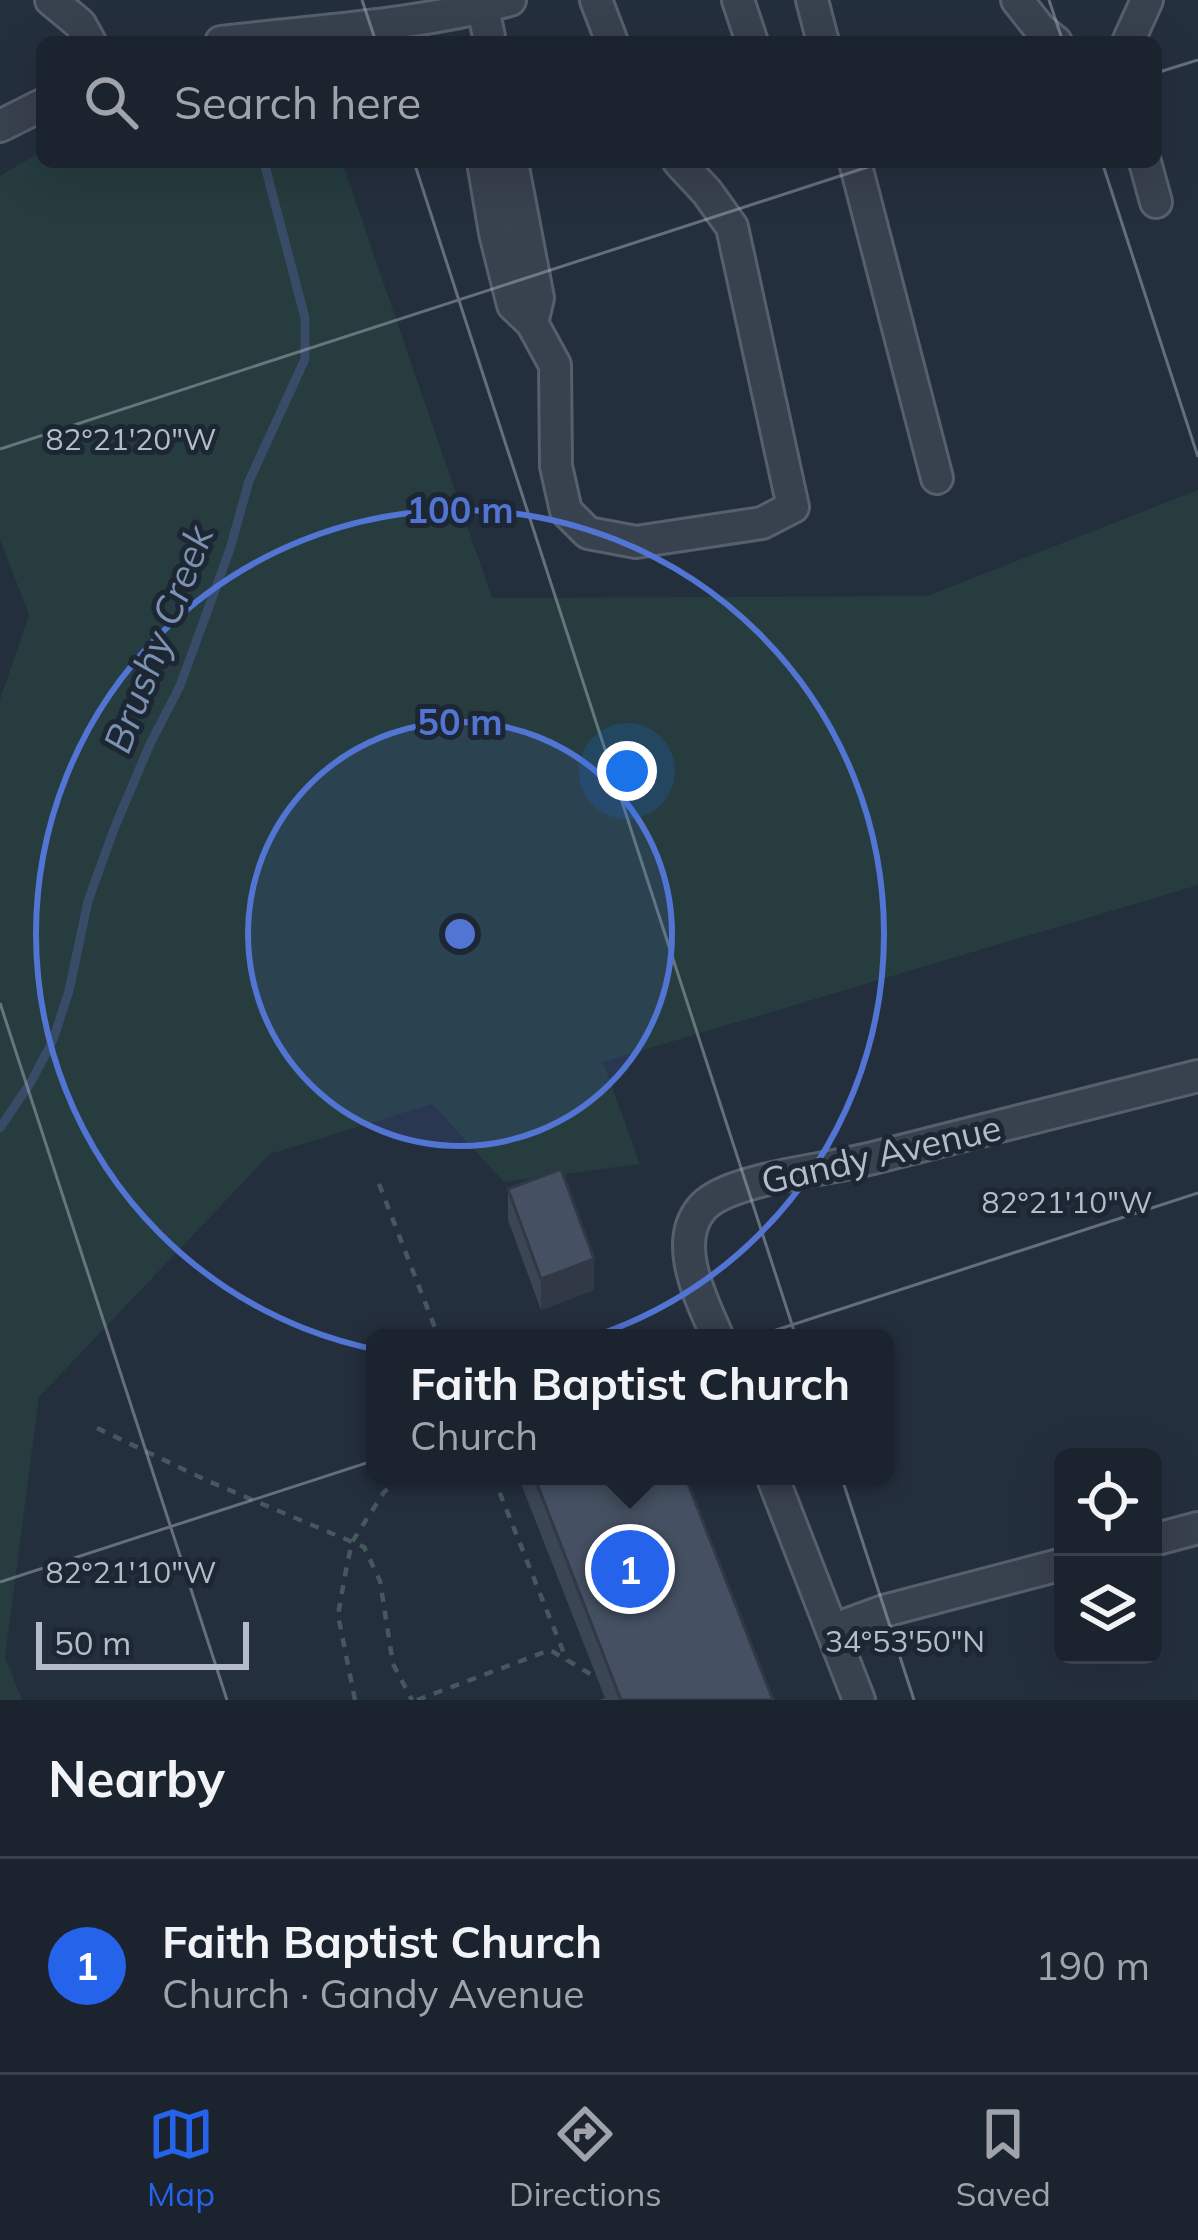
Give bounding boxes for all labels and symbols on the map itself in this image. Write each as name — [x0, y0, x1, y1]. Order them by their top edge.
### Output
text: 82°21'20"W — [46, 420, 216, 458]
text: 100 m — [406, 487, 514, 532]
water label: Brushy Creek — [92, 518, 224, 759]
text: 50 m — [417, 699, 503, 744]
your location — [597, 741, 657, 801]
centre of rings — [439, 913, 481, 955]
street label: Gandy Avenue — [757, 1104, 1005, 1203]
text: 82°21'10"W — [982, 1183, 1152, 1221]
pin: 1 — [591, 1524, 669, 1614]
text: 82°21'10"W — [46, 1553, 216, 1591]
scale bar — [36, 1616, 249, 1669]
text: 34°53'50"N — [825, 1622, 985, 1660]

